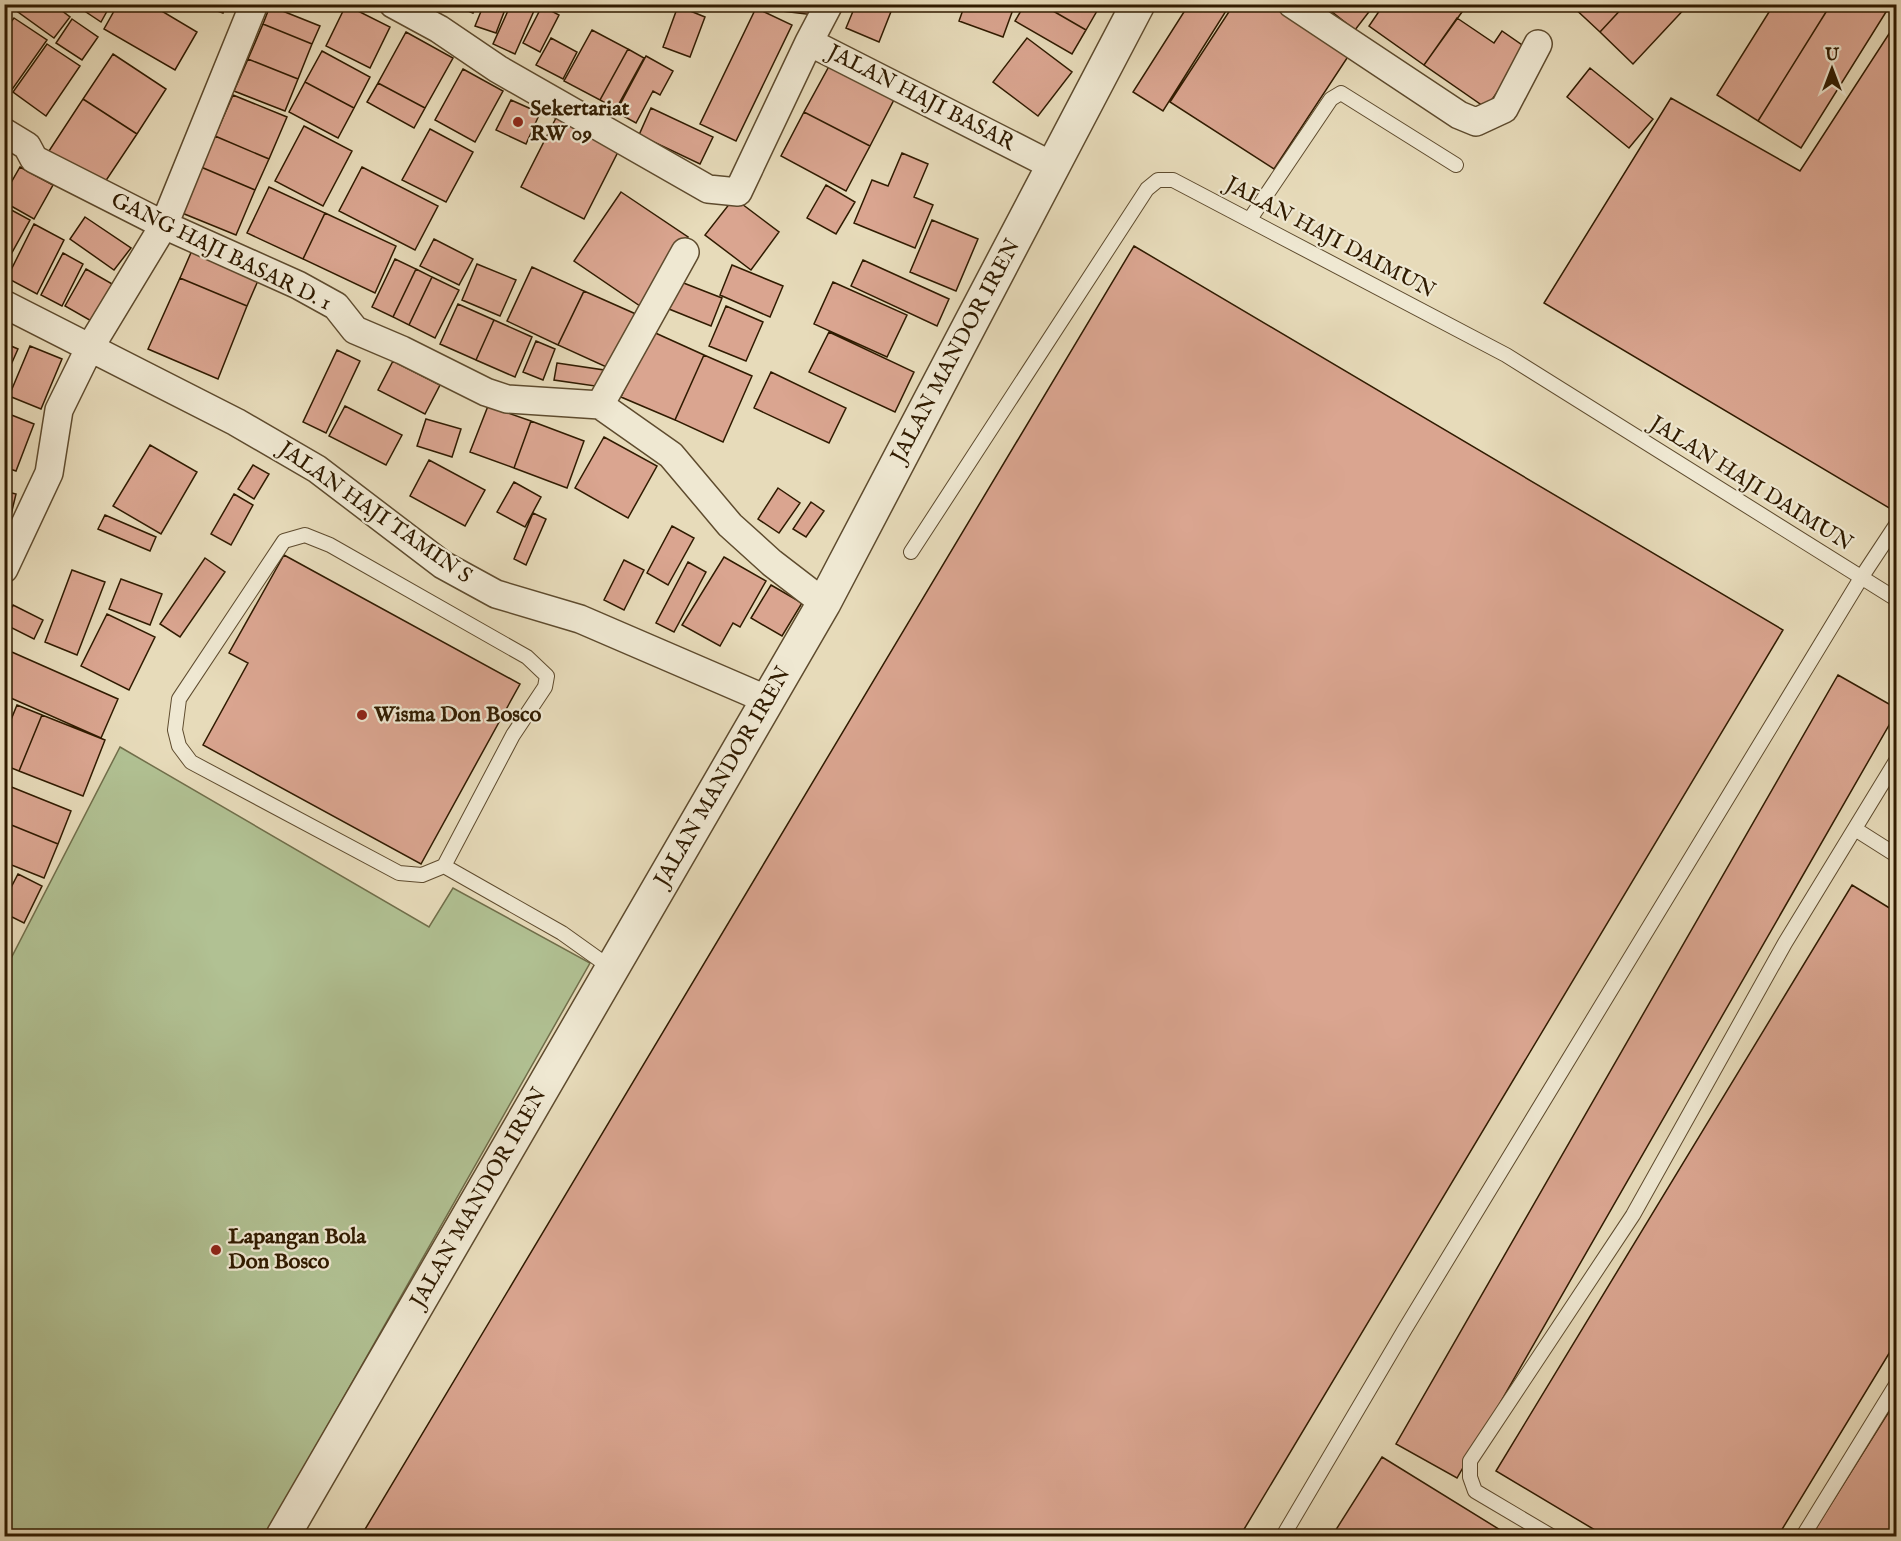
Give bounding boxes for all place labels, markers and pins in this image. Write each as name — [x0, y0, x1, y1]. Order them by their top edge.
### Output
place label: Sekertariat RW 09 — [530, 95, 630, 148]
marker: Sekertariat RW 09 — [511, 115, 525, 129]
place label: Wisma Don Bosco — [373, 701, 541, 729]
marker: Wisma Don Bosco — [355, 708, 369, 722]
place label: Lapangan Bola Don Bosco — [228, 1223, 367, 1276]
marker: Lapangan Bola Don Bosco — [209, 1243, 223, 1257]

